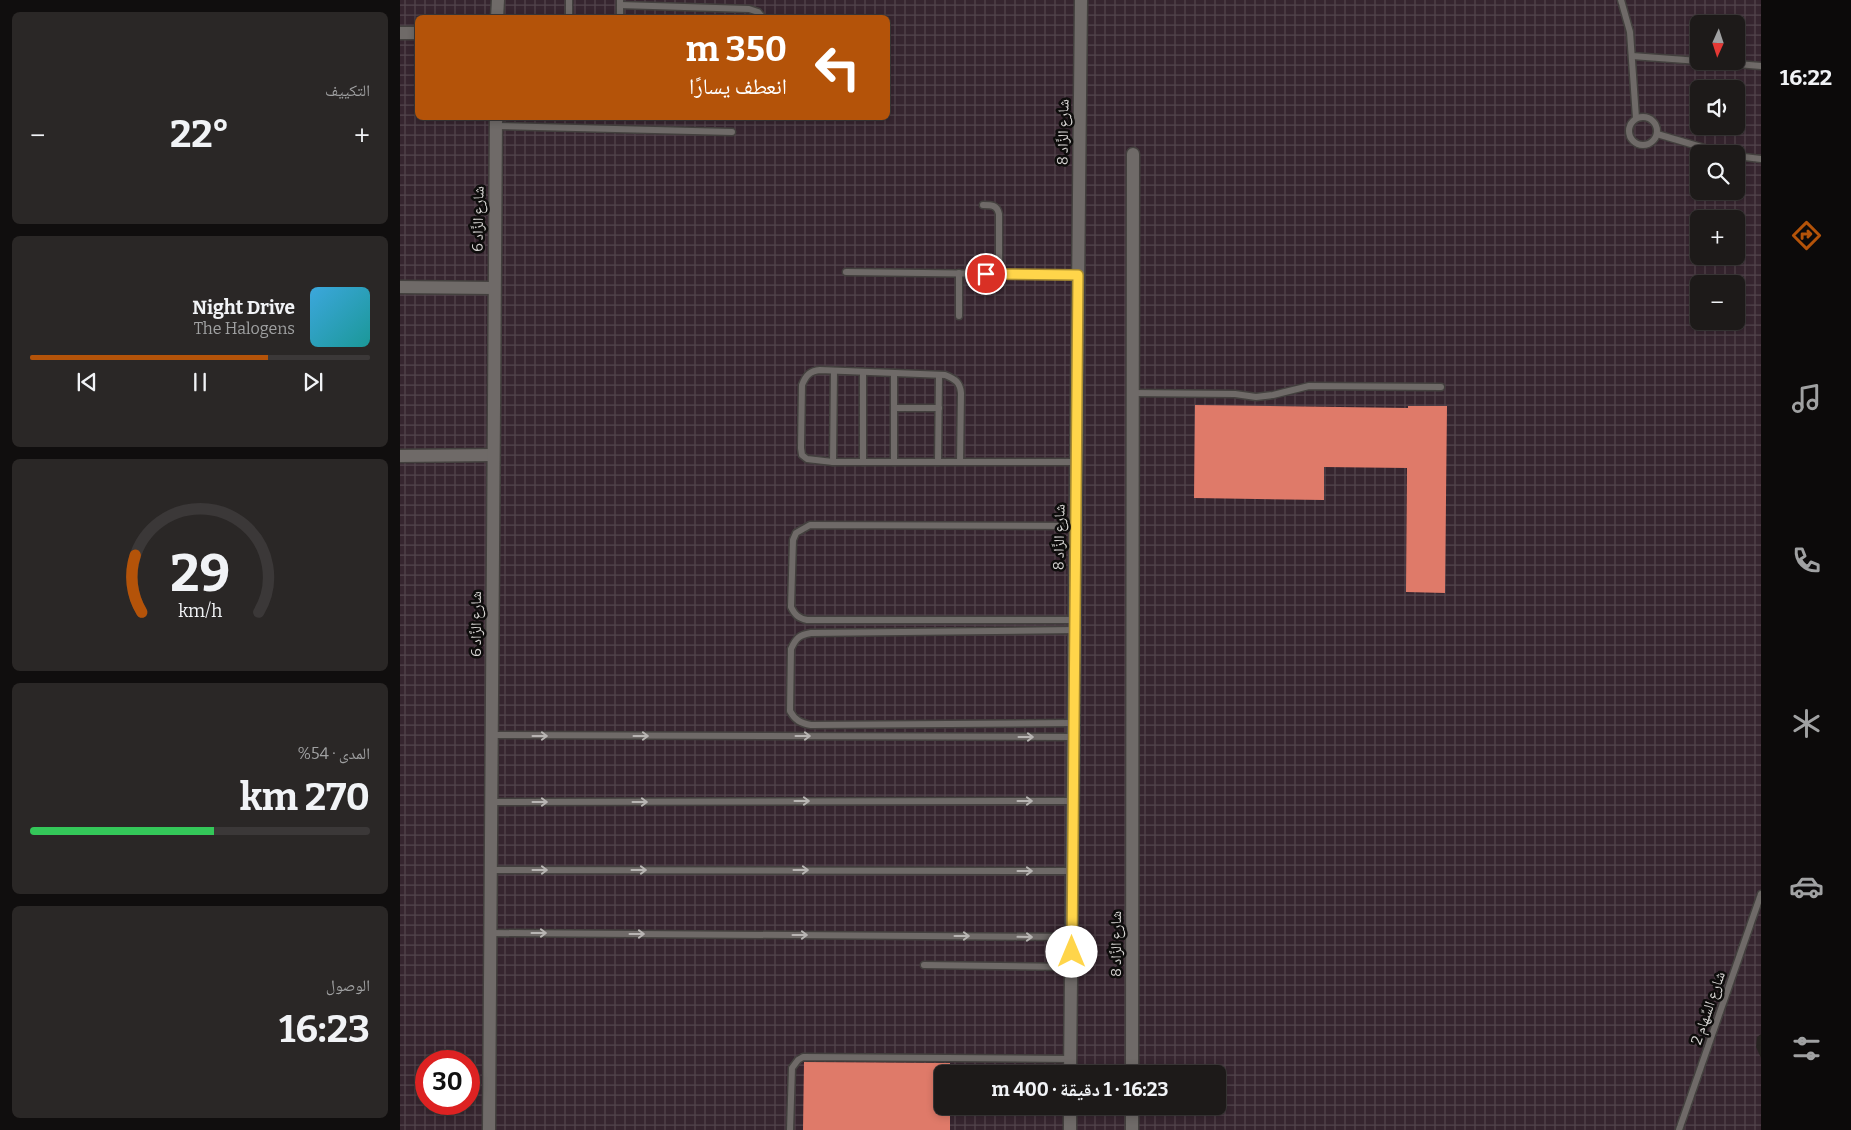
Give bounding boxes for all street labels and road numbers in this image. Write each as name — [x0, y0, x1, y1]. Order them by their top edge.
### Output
street label: شارع الزَّاد 8 — [1053, 99, 1074, 165]
street label: شارع الزَّاد 6 — [468, 186, 489, 252]
street label: شارع الزَّاد 8 — [1049, 504, 1070, 570]
street label: شارع الزَّاد 6 — [467, 591, 486, 657]
street label: شارع الزَّاد 8 — [1107, 911, 1126, 977]
street label: شارع السِّهام 2 — [1687, 969, 1730, 1047]

